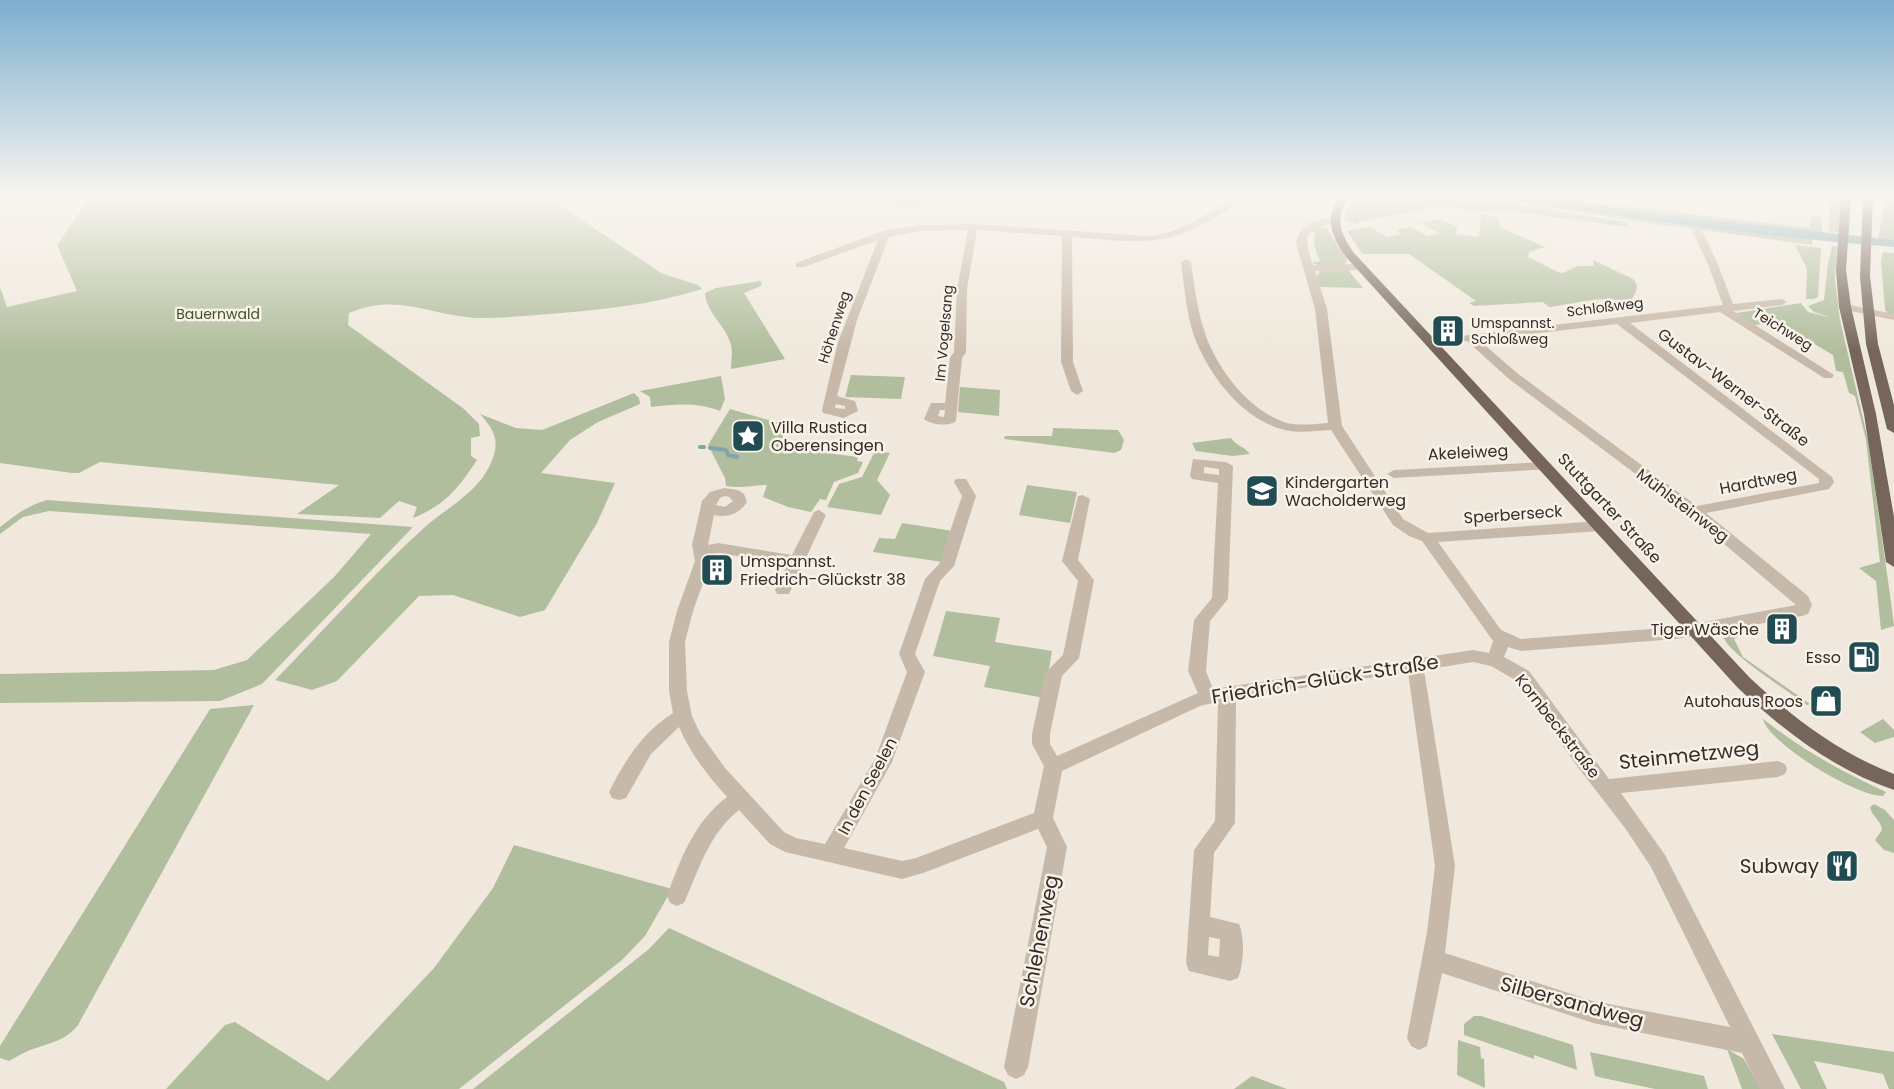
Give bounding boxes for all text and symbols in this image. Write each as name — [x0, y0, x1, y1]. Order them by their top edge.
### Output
street label: Im Vogelsang — [930, 284, 958, 382]
street label: Höhenweg — [813, 288, 855, 366]
street label: Schloßweg — [1565, 292, 1645, 322]
street label: Teichweg — [1749, 303, 1817, 355]
park label: Bauernwald — [176, 304, 260, 324]
building icon: Umspannst. Schloßweg — [1430, 313, 1466, 349]
place label: Umspannst. Schloßweg — [1471, 313, 1554, 349]
street label: Gustav-Werner-Straße — [1653, 323, 1814, 452]
place label: Villa Rustica Oberensingen — [771, 416, 884, 457]
place icon: Villa Rustica Oberensingen — [730, 418, 766, 454]
street label: Akeleiweg — [1427, 439, 1509, 466]
street label: Stuttgarter Straße — [1552, 448, 1667, 569]
street label: Mühlsteinweg — [1632, 463, 1734, 548]
street label: Hardtweg — [1717, 463, 1799, 500]
place label: Kindergarten Wacholderweg — [1285, 471, 1406, 512]
school or university icon: Kindergarten Wacholderweg — [1244, 473, 1280, 509]
street label: Sperberseck — [1463, 500, 1564, 529]
place label: Umspannst. Friedrich-Glückstr 38 — [740, 550, 906, 591]
building icon: Umspannst. Friedrich-Glückstr 38 — [699, 552, 735, 588]
building icon: Tiger Wäsche — [1764, 611, 1800, 647]
place label: Tiger Wäsche — [1651, 618, 1759, 641]
fuel station icon: Esso — [1846, 639, 1882, 675]
place label: Esso — [1806, 646, 1841, 669]
street label: Friedrich-Glück-Straße — [1209, 647, 1441, 711]
street label: Kornbeckstraße — [1510, 669, 1606, 783]
shop icon: Autohaus Roos — [1808, 683, 1844, 719]
place label: Autohaus Roos — [1683, 690, 1803, 713]
street label: In den Seelen — [832, 734, 903, 839]
street label: Steinmetzweg — [1618, 734, 1760, 776]
restaurant icon: Subway — [1824, 848, 1860, 884]
place label: Subway — [1740, 852, 1819, 880]
street label: Schlehenweg — [1012, 872, 1066, 1010]
street label: Silbersandweg — [1497, 969, 1647, 1035]

